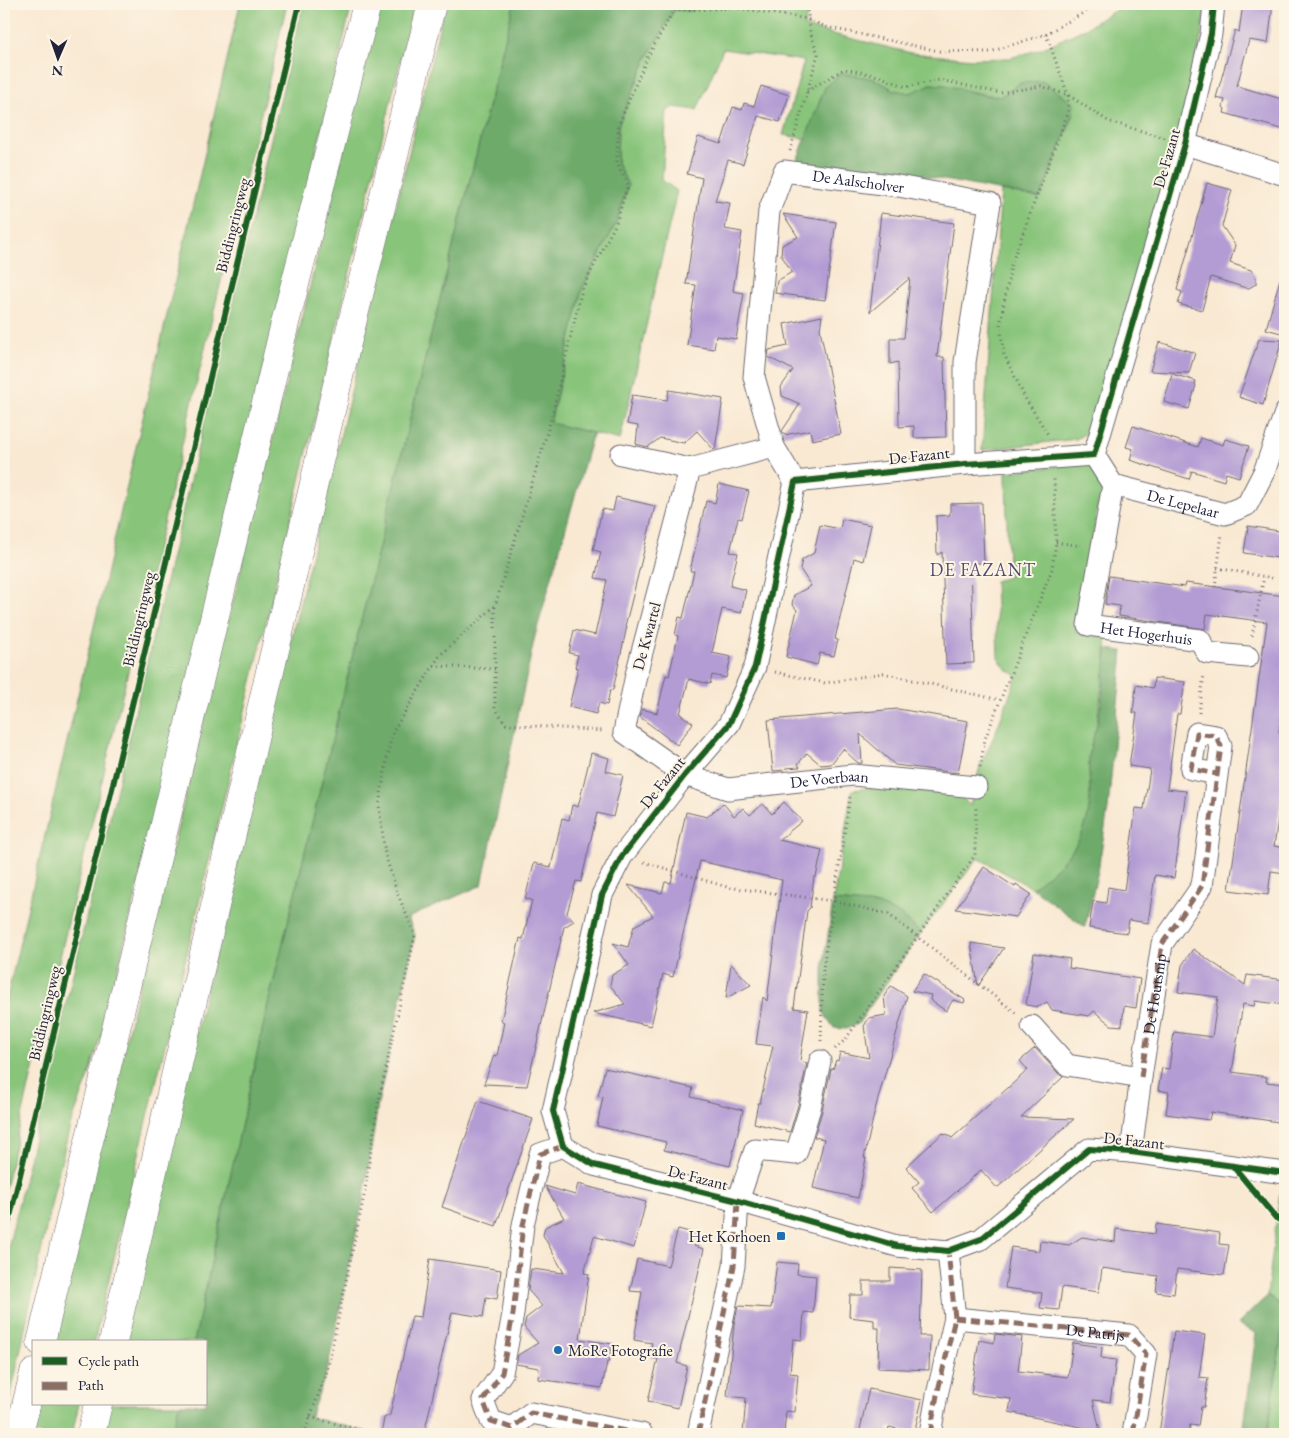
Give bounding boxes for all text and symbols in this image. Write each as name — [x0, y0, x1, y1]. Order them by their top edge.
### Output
north arrow — [32, 32, 82, 82]
text: N — [51, 62, 64, 80]
street label: De Fazant — [1148, 126, 1185, 190]
street label: De Aalscholver — [811, 165, 907, 198]
street label: Biddingringweg — [211, 174, 255, 275]
street label: De Fazant — [888, 442, 951, 469]
street label: De Lepelaar — [1145, 484, 1222, 523]
district label: DE FAZANT — [930, 558, 1036, 581]
street label: Biddingringweg — [117, 568, 160, 669]
street label: De Kwartel — [627, 599, 666, 673]
street label: Het Hogerhuis — [1099, 617, 1194, 650]
street label: De Fazant — [635, 752, 690, 813]
street label: De Voerbaan — [789, 765, 870, 793]
street label: De Houtsnip — [1138, 952, 1171, 1036]
street label: Biddingringweg — [23, 962, 66, 1063]
street label: De Fazant — [1102, 1127, 1165, 1154]
street label: De Fazant — [666, 1160, 730, 1195]
place label: Het Korhoen — [689, 1226, 772, 1247]
marker: Het Korhoen — [775, 1230, 787, 1242]
street label: De Patrijs — [1065, 1319, 1126, 1346]
legend — [32, 1340, 208, 1406]
place label: MoRe Fotografie — [568, 1340, 673, 1361]
marker: MoRe Fotografie — [552, 1344, 564, 1356]
text: Cycle path — [78, 1351, 140, 1370]
text: Path — [78, 1375, 104, 1394]

